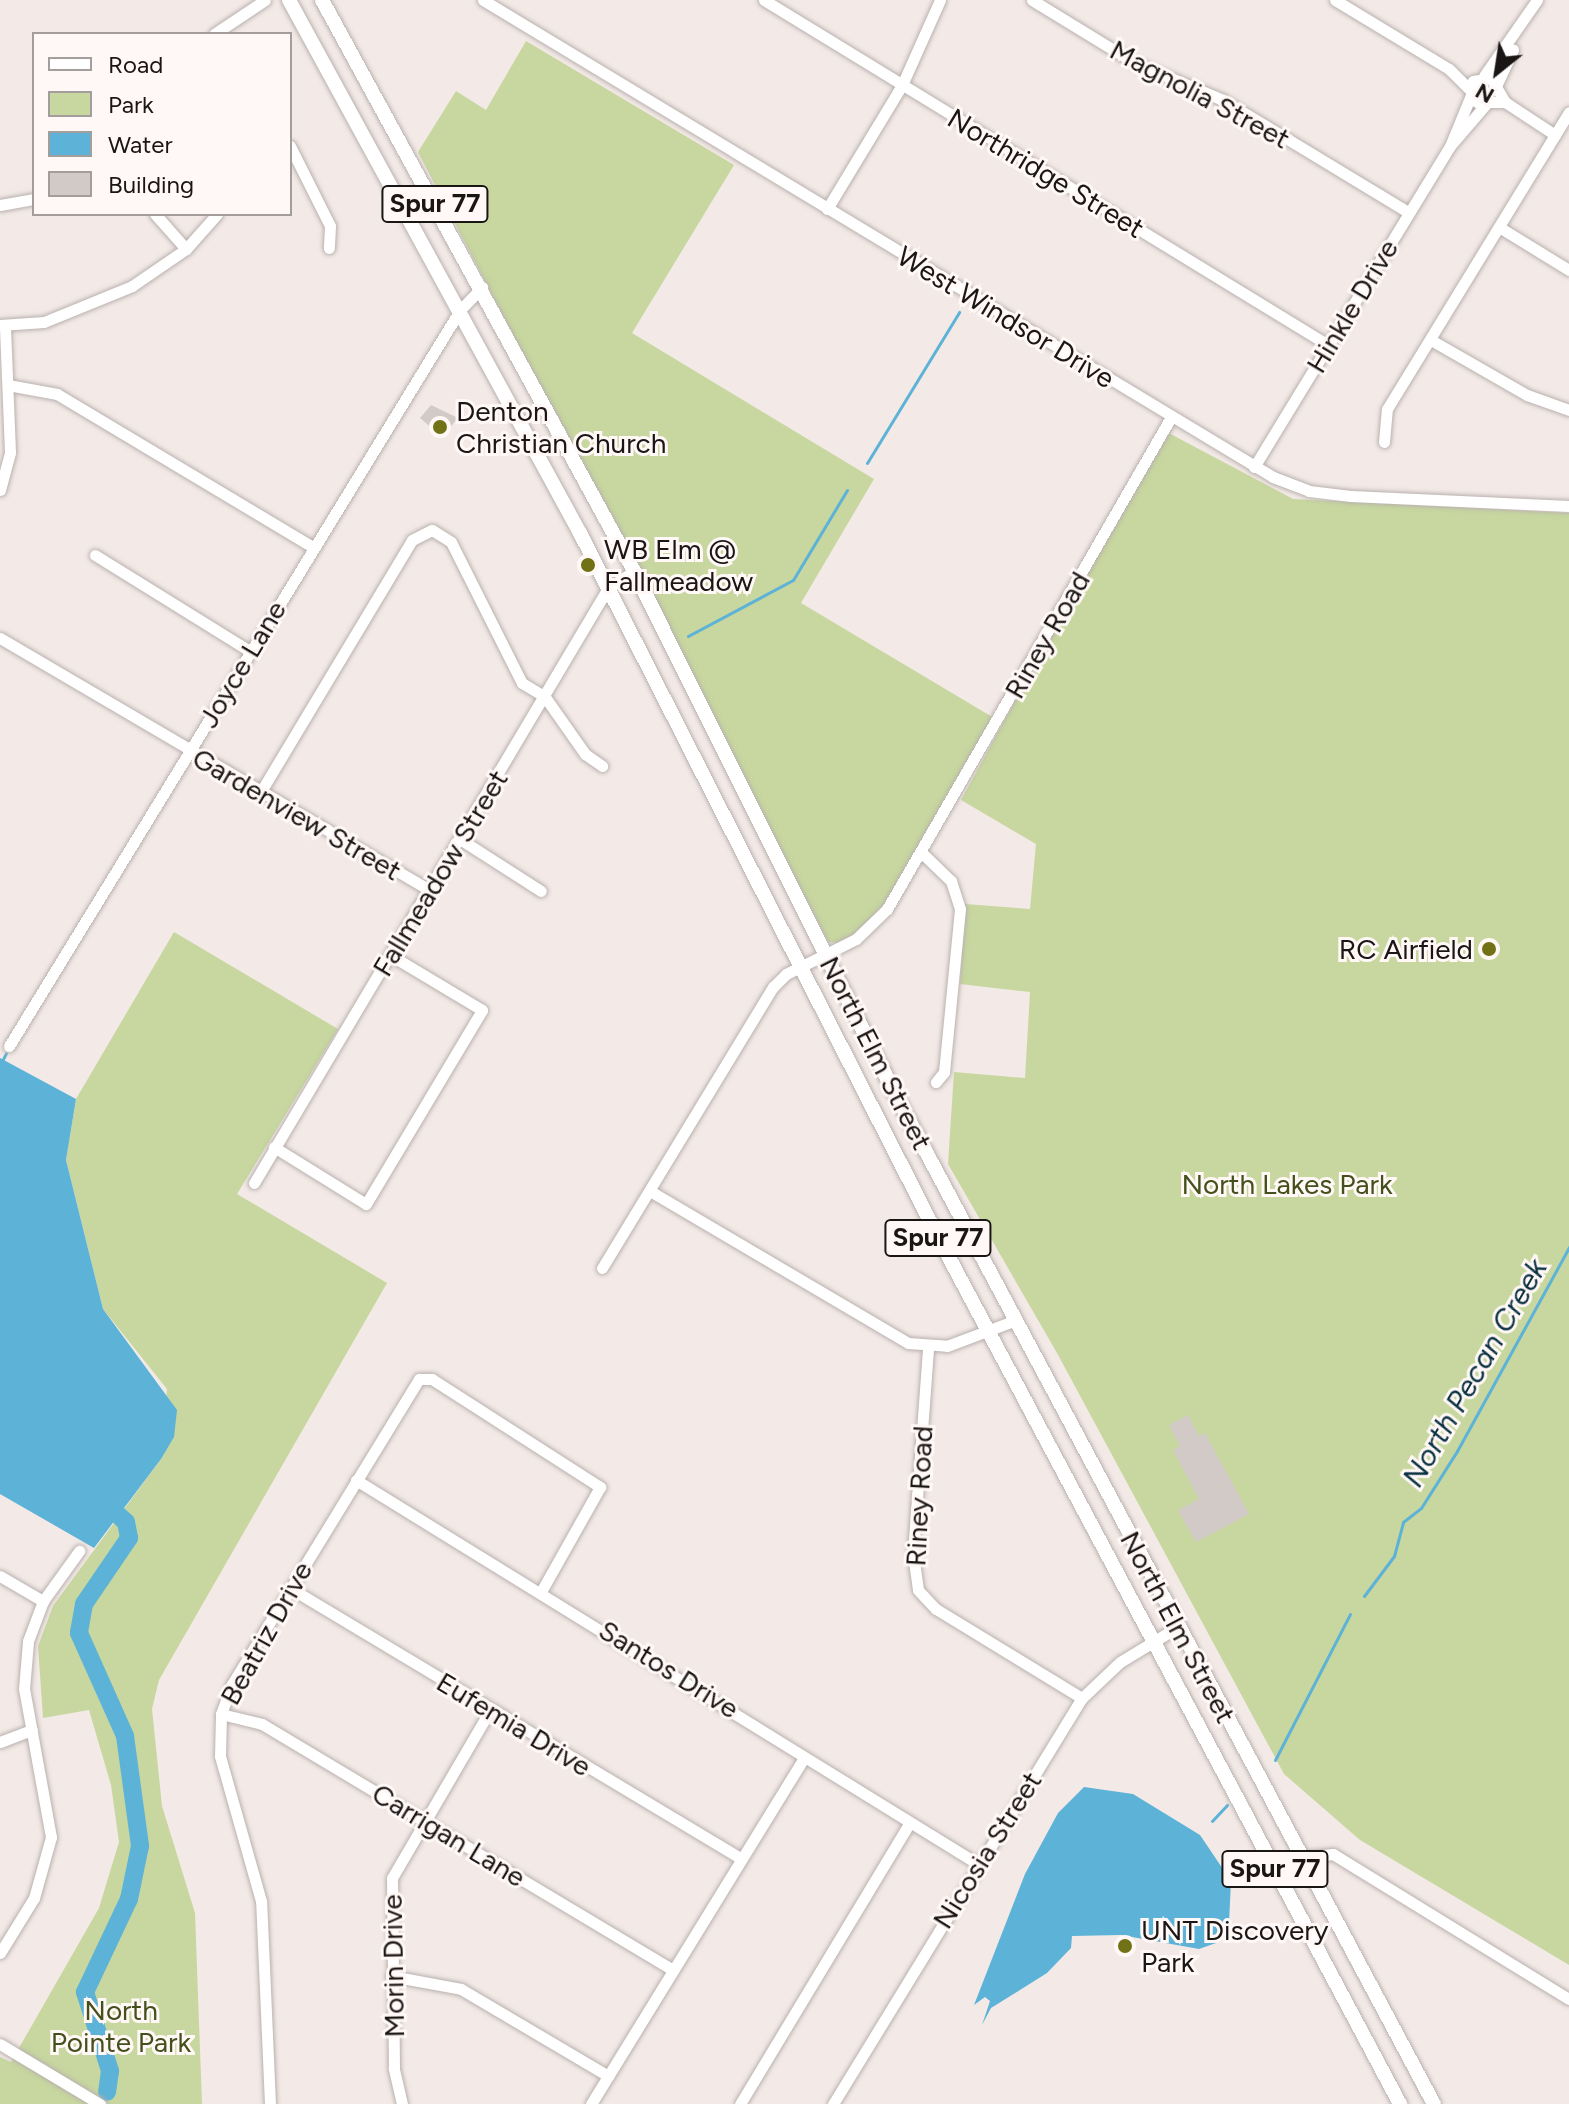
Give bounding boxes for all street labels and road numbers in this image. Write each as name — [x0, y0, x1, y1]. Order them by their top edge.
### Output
street label: Magnolia Street — [1104, 33, 1296, 155]
street label: Northridge Street — [942, 101, 1150, 245]
road number: Spur 77 — [381, 182, 489, 226]
street label: Hinkle Drive — [1299, 233, 1405, 379]
street label: West Windsor Drive — [891, 239, 1121, 395]
street label: Riney Road — [997, 566, 1097, 704]
street label: Joyce Lane — [191, 595, 293, 733]
street label: Gardenview Street — [187, 741, 407, 887]
street label: Fallmeadow Street — [365, 764, 515, 982]
street label: North Elm Street — [813, 951, 939, 1155]
road number: Spur 77 — [884, 1216, 992, 1260]
street label: Riney Road — [899, 1425, 939, 1567]
street label: North Elm Street — [1113, 1525, 1243, 1729]
street label: Beatriz Drive — [213, 1555, 319, 1711]
street label: Santos Drive — [593, 1613, 745, 1725]
street label: Eufemia Drive — [431, 1665, 597, 1783]
street label: Nicosia Street — [925, 1765, 1049, 1935]
street label: Carrigan Lane — [366, 1776, 532, 1894]
road number: Spur 77 — [1221, 1847, 1329, 1891]
street label: Morin Drive — [375, 1894, 411, 2038]

